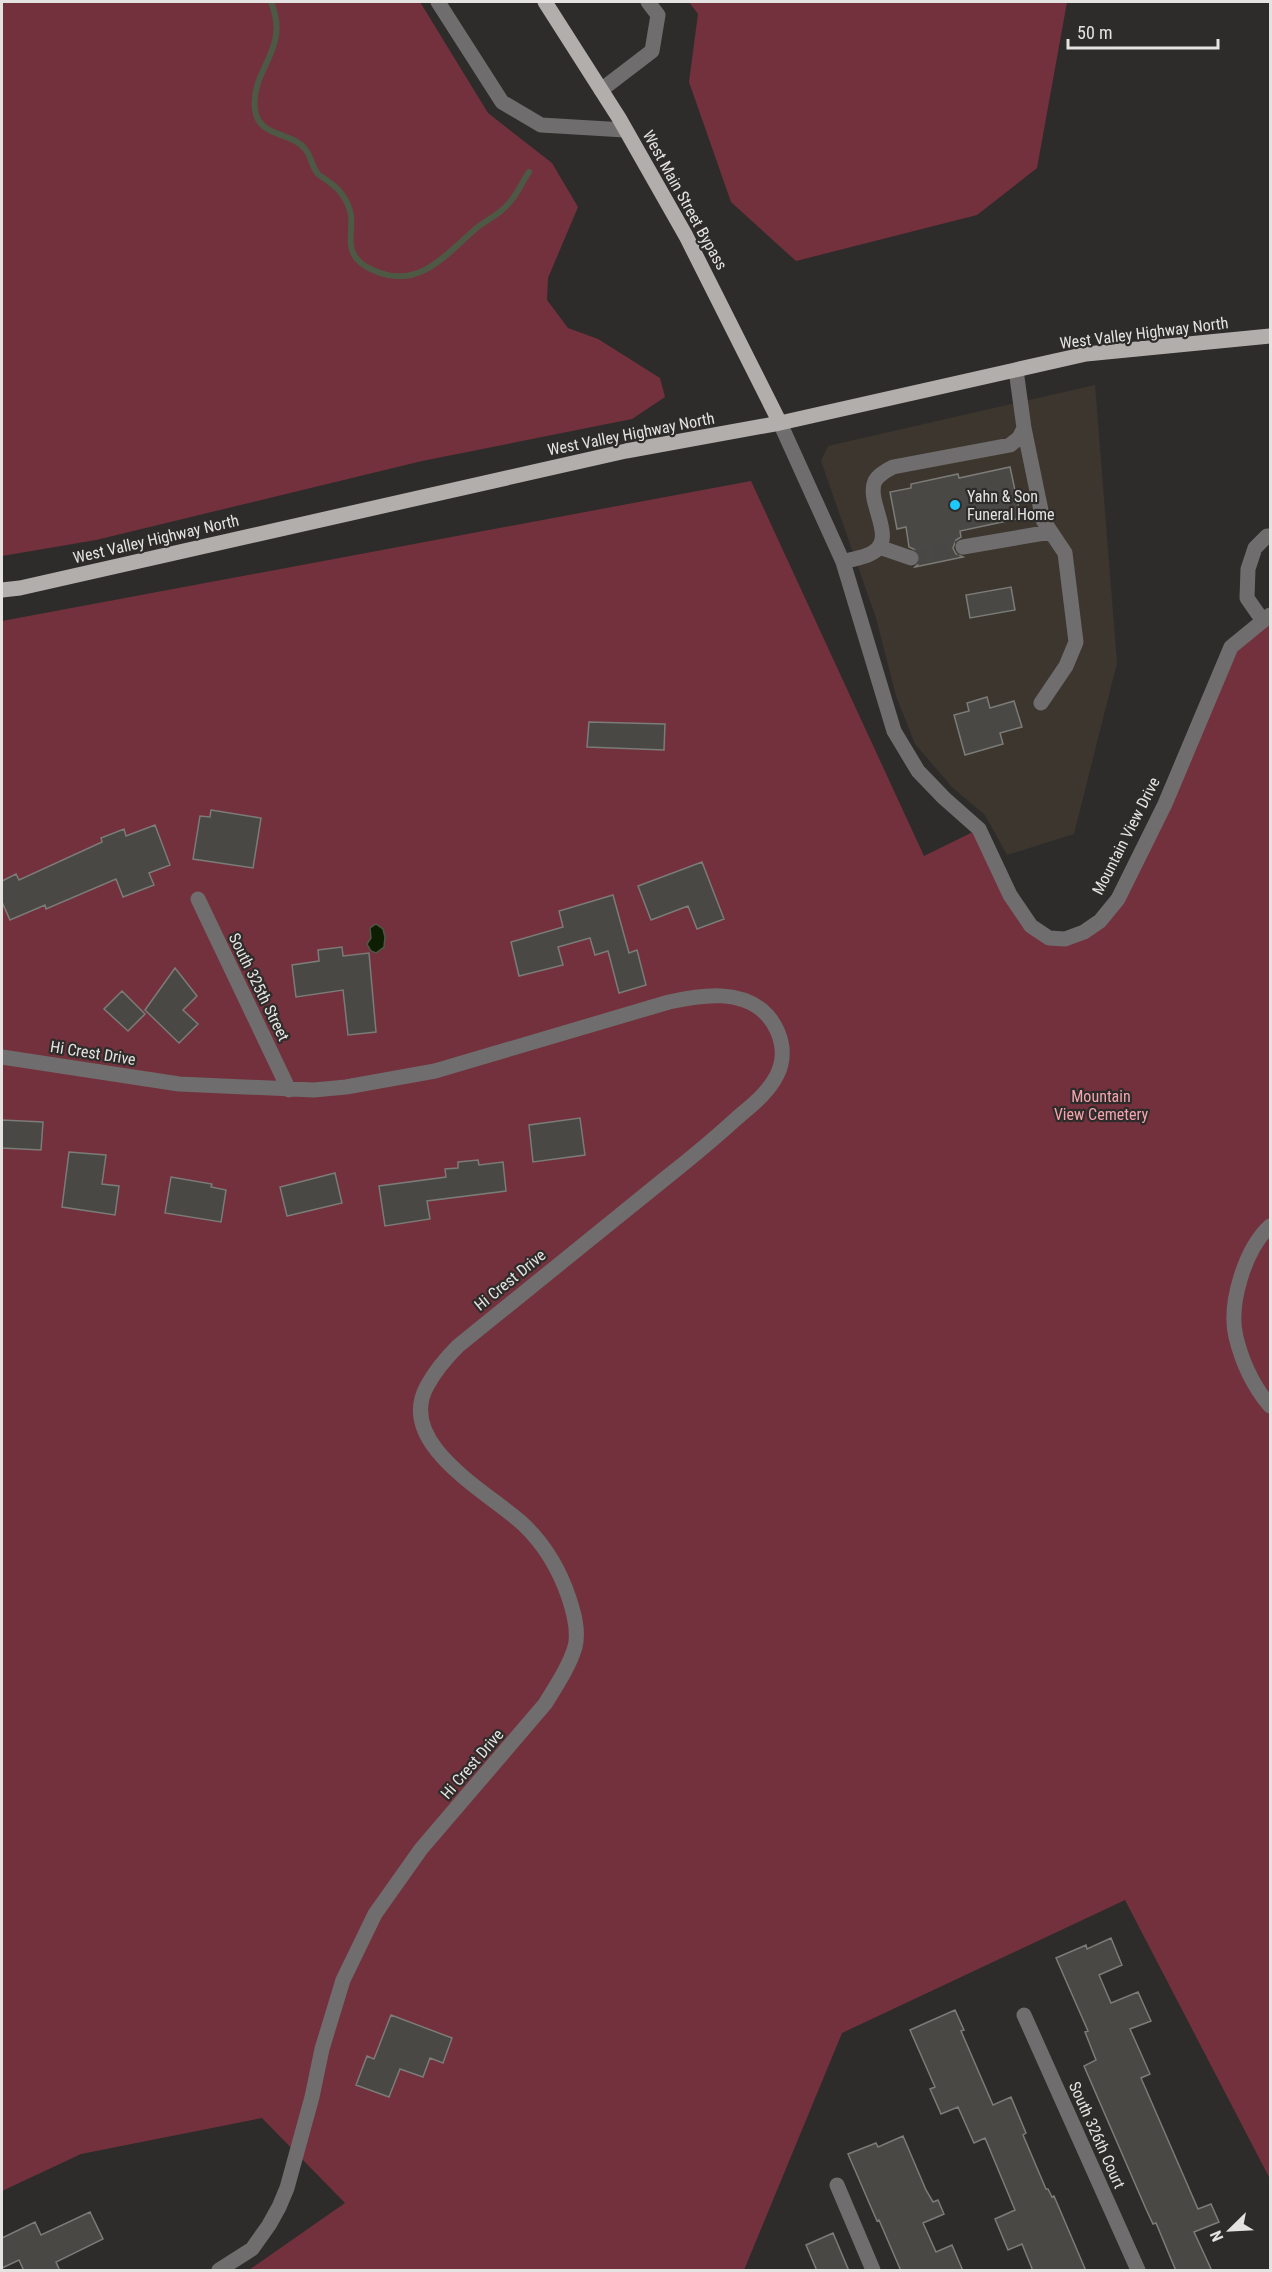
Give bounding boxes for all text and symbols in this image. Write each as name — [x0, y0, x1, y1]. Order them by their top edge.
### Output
scale bar — [1068, 12, 1218, 50]
text: 50 m — [1077, 22, 1112, 43]
street label: West Main Street Bypass — [639, 127, 731, 273]
street label: West Valley Highway North — [1059, 313, 1229, 353]
street label: West Valley Highway North — [546, 408, 716, 460]
place label: Yahn & Son Funeral Home — [967, 487, 1055, 524]
marker: Yahn & Son Funeral Home — [948, 498, 962, 512]
street label: West Valley Highway North — [71, 511, 241, 567]
street label: Mountain View Drive — [1088, 774, 1164, 898]
street label: South 325th Street — [225, 930, 293, 1044]
street label: Hi Crest Drive — [49, 1037, 137, 1069]
park label: Mountain View Cemetery — [1054, 1087, 1148, 1124]
street label: Hi Crest Drive — [471, 1245, 549, 1315]
street label: Hi Crest Drive — [437, 1725, 507, 1803]
street label: South 326th Court — [1065, 2079, 1129, 2192]
north arrow — [1200, 2200, 1260, 2260]
text: N — [1206, 2228, 1227, 2244]

